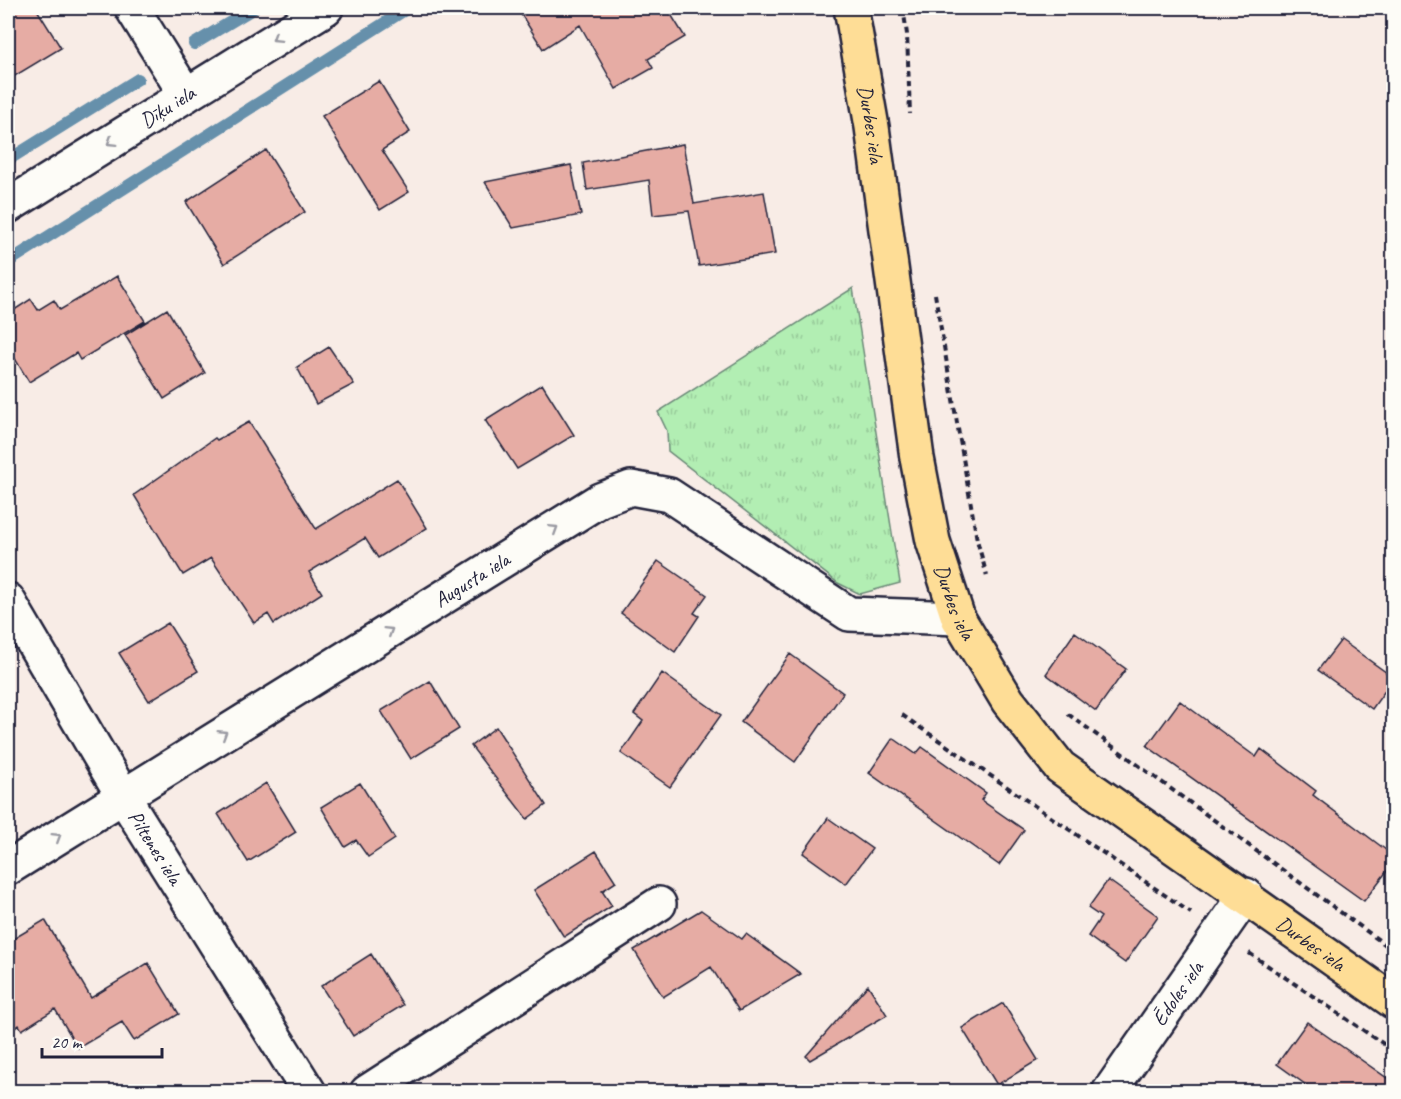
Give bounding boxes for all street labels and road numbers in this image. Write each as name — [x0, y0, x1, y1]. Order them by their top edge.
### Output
street label: Dīķu iela — [135, 79, 202, 134]
street label: Durbes iela — [852, 83, 890, 166]
street label: Augusta iela — [429, 545, 516, 613]
street label: Durbes iela — [928, 561, 982, 646]
street label: Piltenes iela — [122, 805, 190, 891]
street label: Durbes iela — [1271, 910, 1352, 978]
street label: Ēdoles iela — [1146, 955, 1210, 1031]

